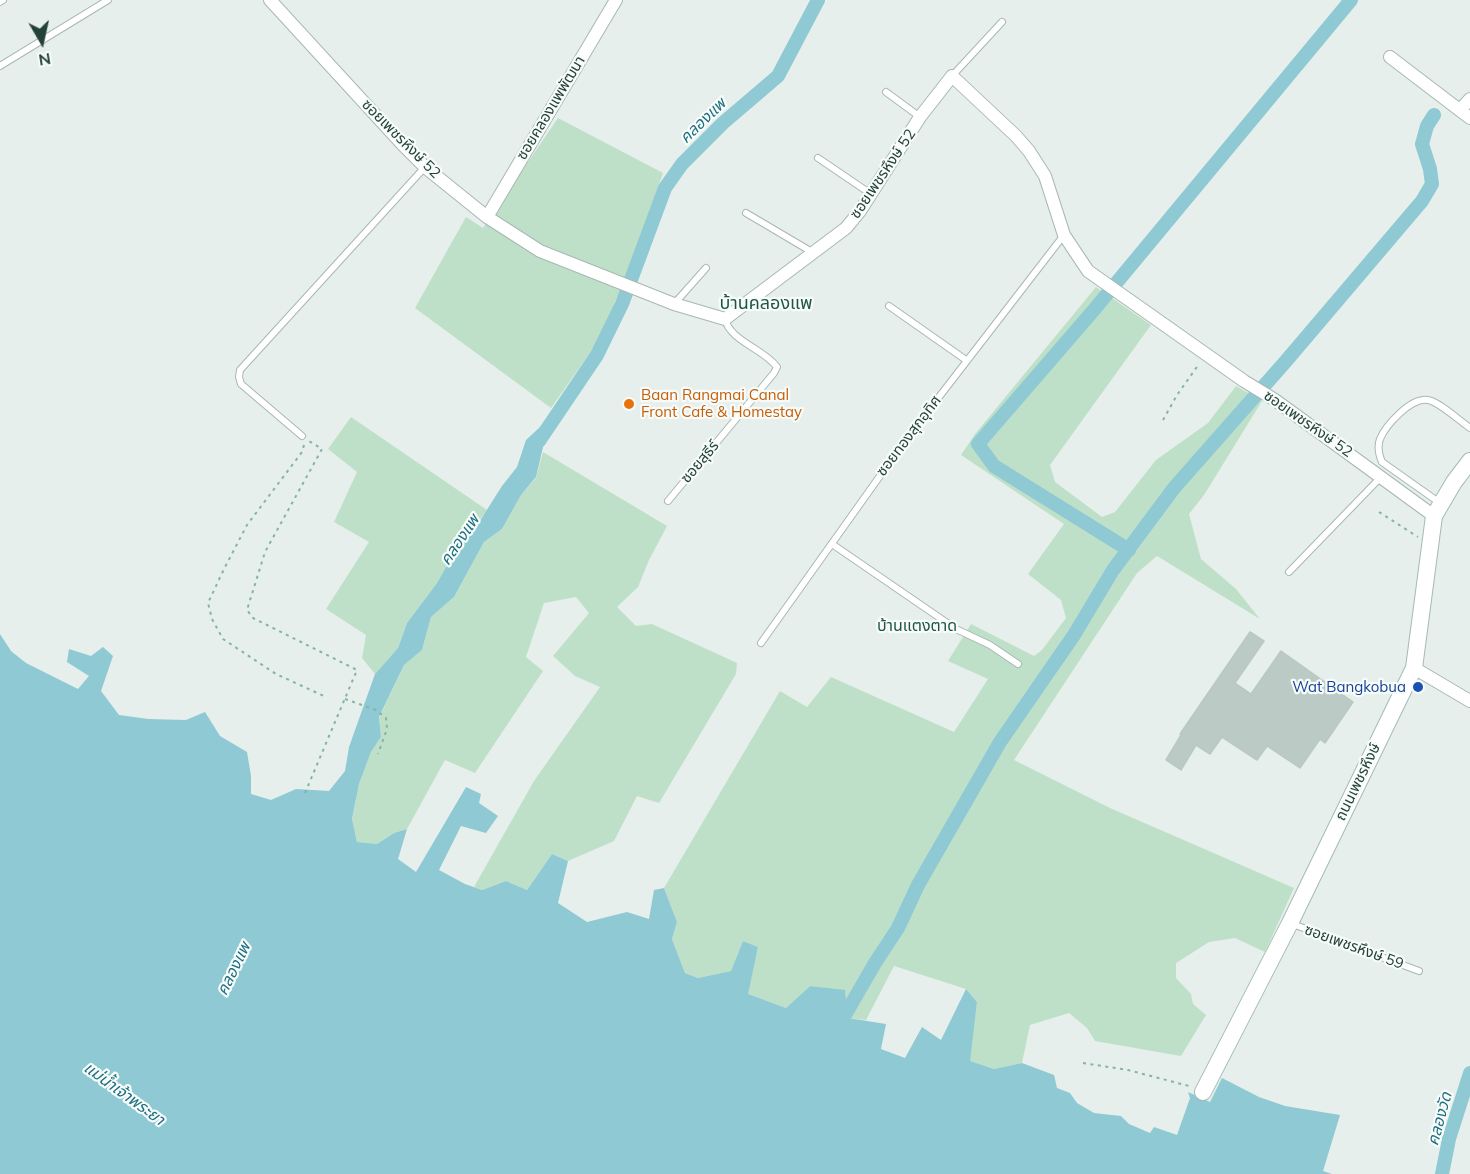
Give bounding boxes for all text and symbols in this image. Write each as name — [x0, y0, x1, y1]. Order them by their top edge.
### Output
north arrow — [12, 12, 72, 72]
text: N — [37, 49, 52, 71]
street label: ซอยคลองแพพัฒนา — [513, 53, 589, 163]
water label: คลองแพ — [676, 94, 730, 148]
street label: ซอยเพชรหึงษ์ 52 — [358, 96, 444, 182]
street label: ซอยเพชรหึงษ์ 52 — [846, 126, 920, 222]
district label: บ้านคลองแพ — [720, 293, 812, 315]
place label: Baan Rangmai Canal Front Cafe & Homestay — [641, 386, 802, 421]
street label: ซอยเพชรหึงษ์ 52 — [1260, 387, 1356, 461]
street label: ซอยทองสุกอุทิศ — [873, 392, 945, 480]
marker: Baan Rangmai Canal Front Cafe & Homestay — [622, 397, 636, 411]
street label: ซอยสุธีร์ — [677, 437, 723, 487]
water label: คลองแพ — [436, 511, 484, 569]
district label: บ้านแตงตาด — [877, 616, 957, 636]
place label: Wat Bangkobua — [1292, 678, 1406, 696]
marker: Wat Bangkobua — [1411, 680, 1425, 694]
street label: ถนนเพชรหึงษ์ — [1331, 740, 1385, 824]
street label: ซอยเพชรหึงษ์ 59 — [1302, 921, 1406, 973]
water label: คลองแพ — [213, 939, 255, 999]
water label: แม่น้ำเจ้าพระยา — [80, 1058, 168, 1130]
water label: คลองวัด — [1424, 1090, 1456, 1148]

